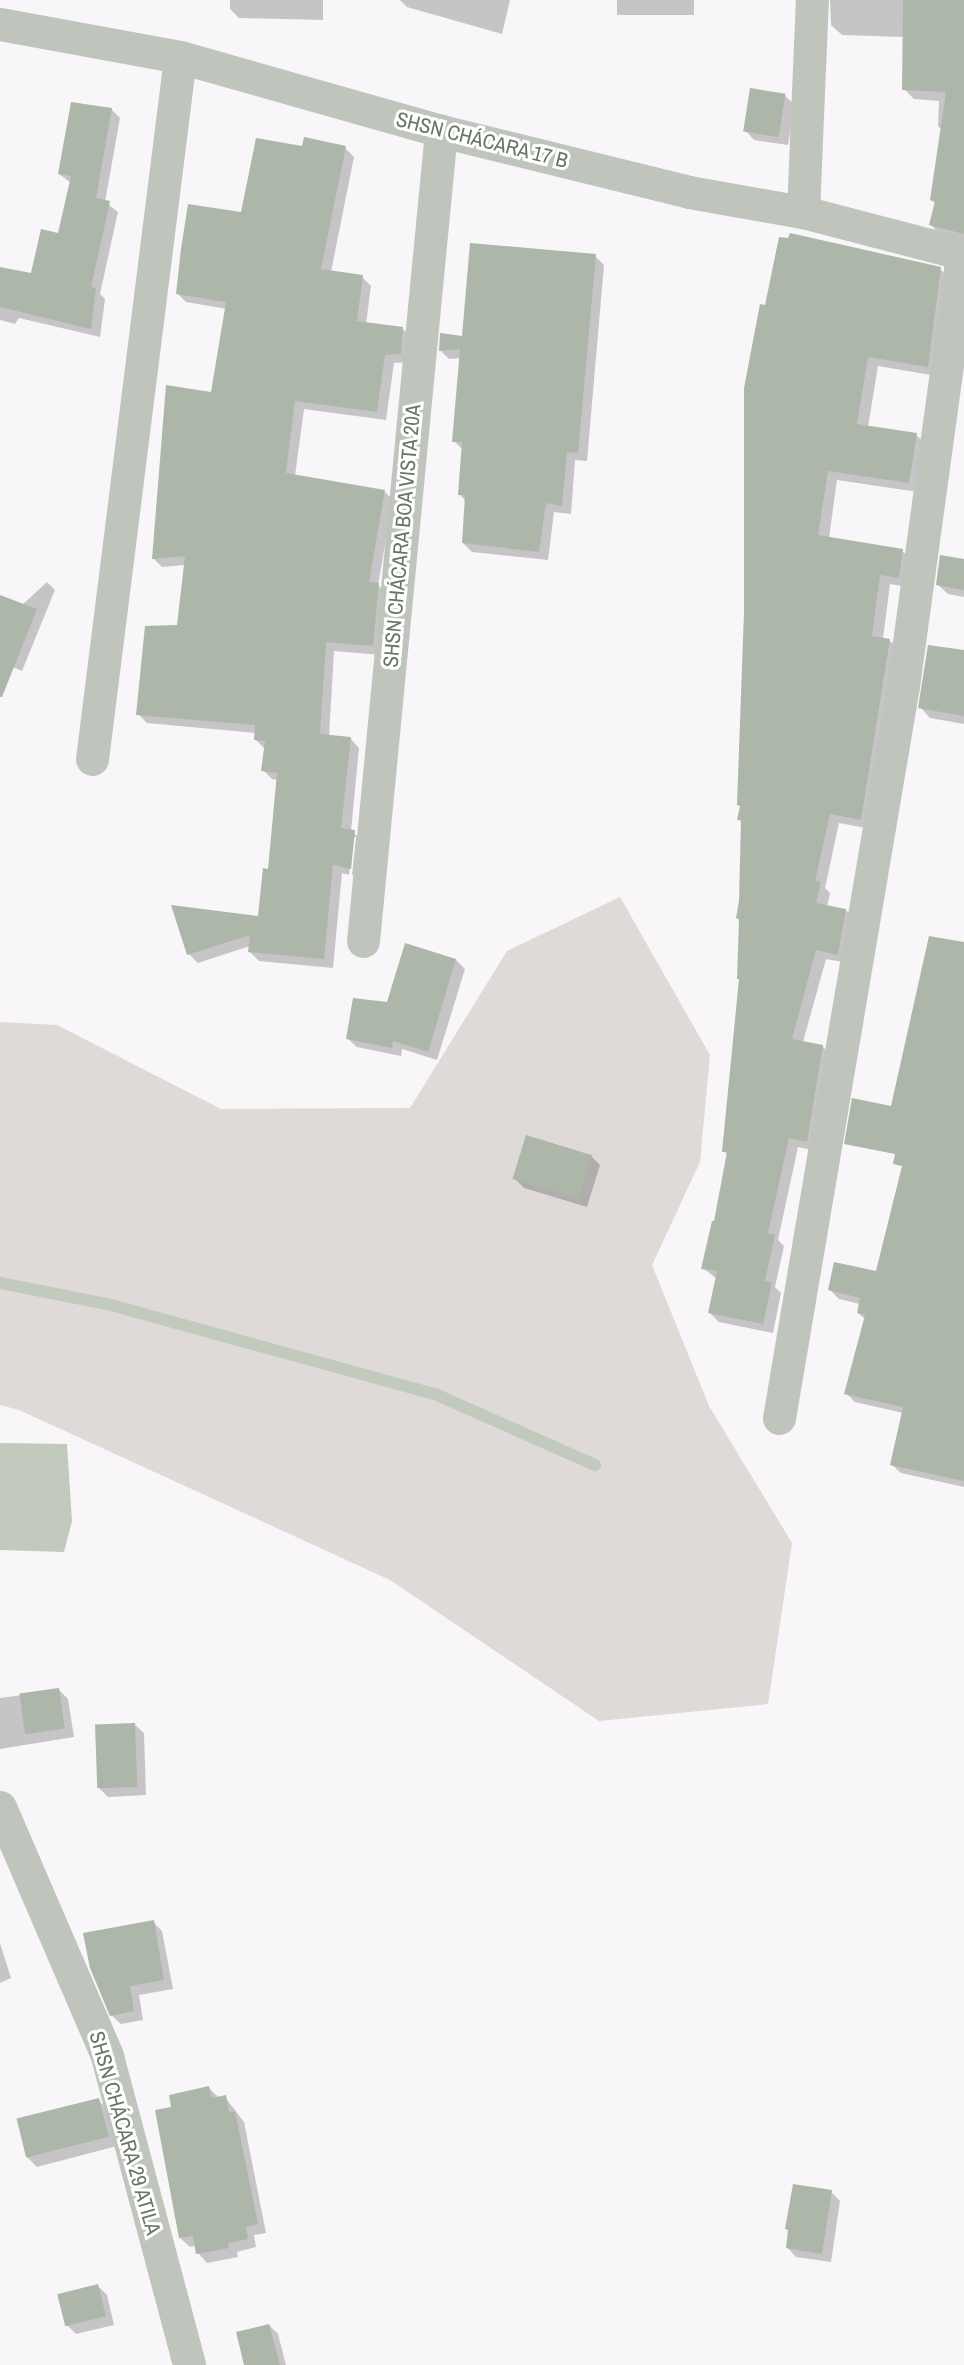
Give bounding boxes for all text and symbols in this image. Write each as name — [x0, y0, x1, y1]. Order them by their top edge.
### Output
street label: SHSN CHÁCARA 17 B — [393, 106, 571, 174]
street label: SHSN CHÁCARA BOA VISTA 20A — [378, 402, 426, 670]
street label: SHSN CHÁCARA 29 ATILA — [84, 2028, 166, 2238]

